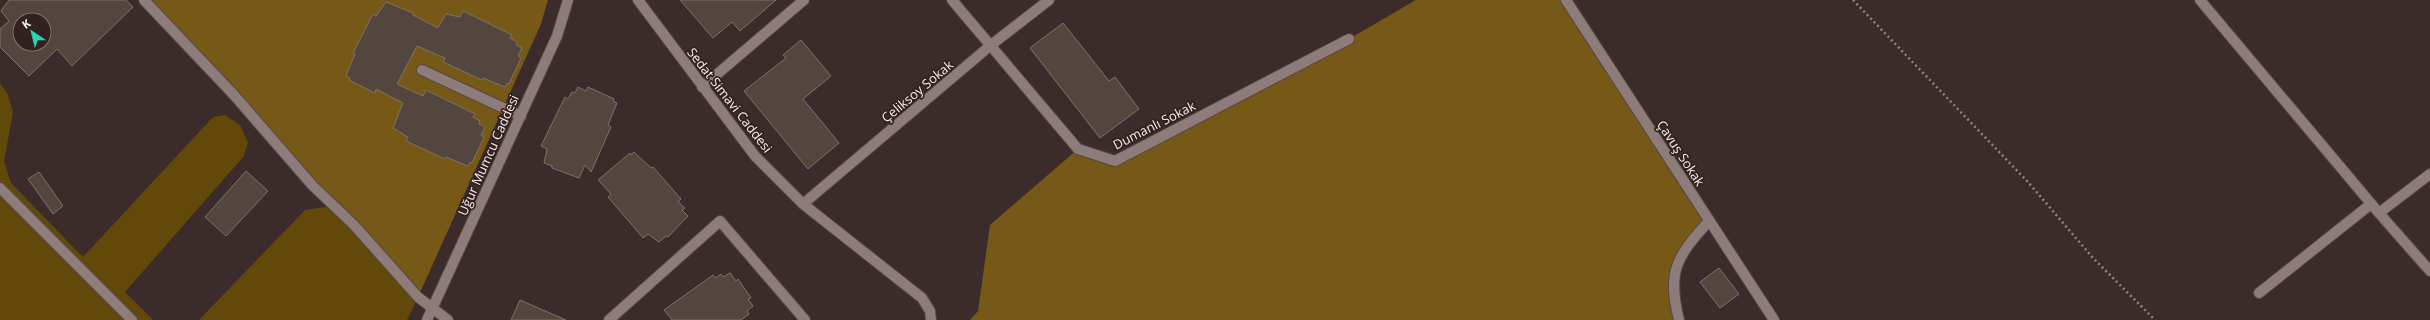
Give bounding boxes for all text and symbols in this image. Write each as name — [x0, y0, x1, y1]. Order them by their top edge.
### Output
north arrow — [12, 12, 52, 52]
text: K — [19, 15, 34, 32]
street label: Sedat Simavi Caddesi — [683, 44, 777, 156]
street label: Çeliksoy Sokak — [877, 56, 957, 126]
street label: Uğur Mumcu Caddesi — [453, 92, 523, 218]
street label: Dumanlı Sokak — [1110, 96, 1199, 154]
street label: Çavuş Sokak — [1653, 117, 1709, 190]

